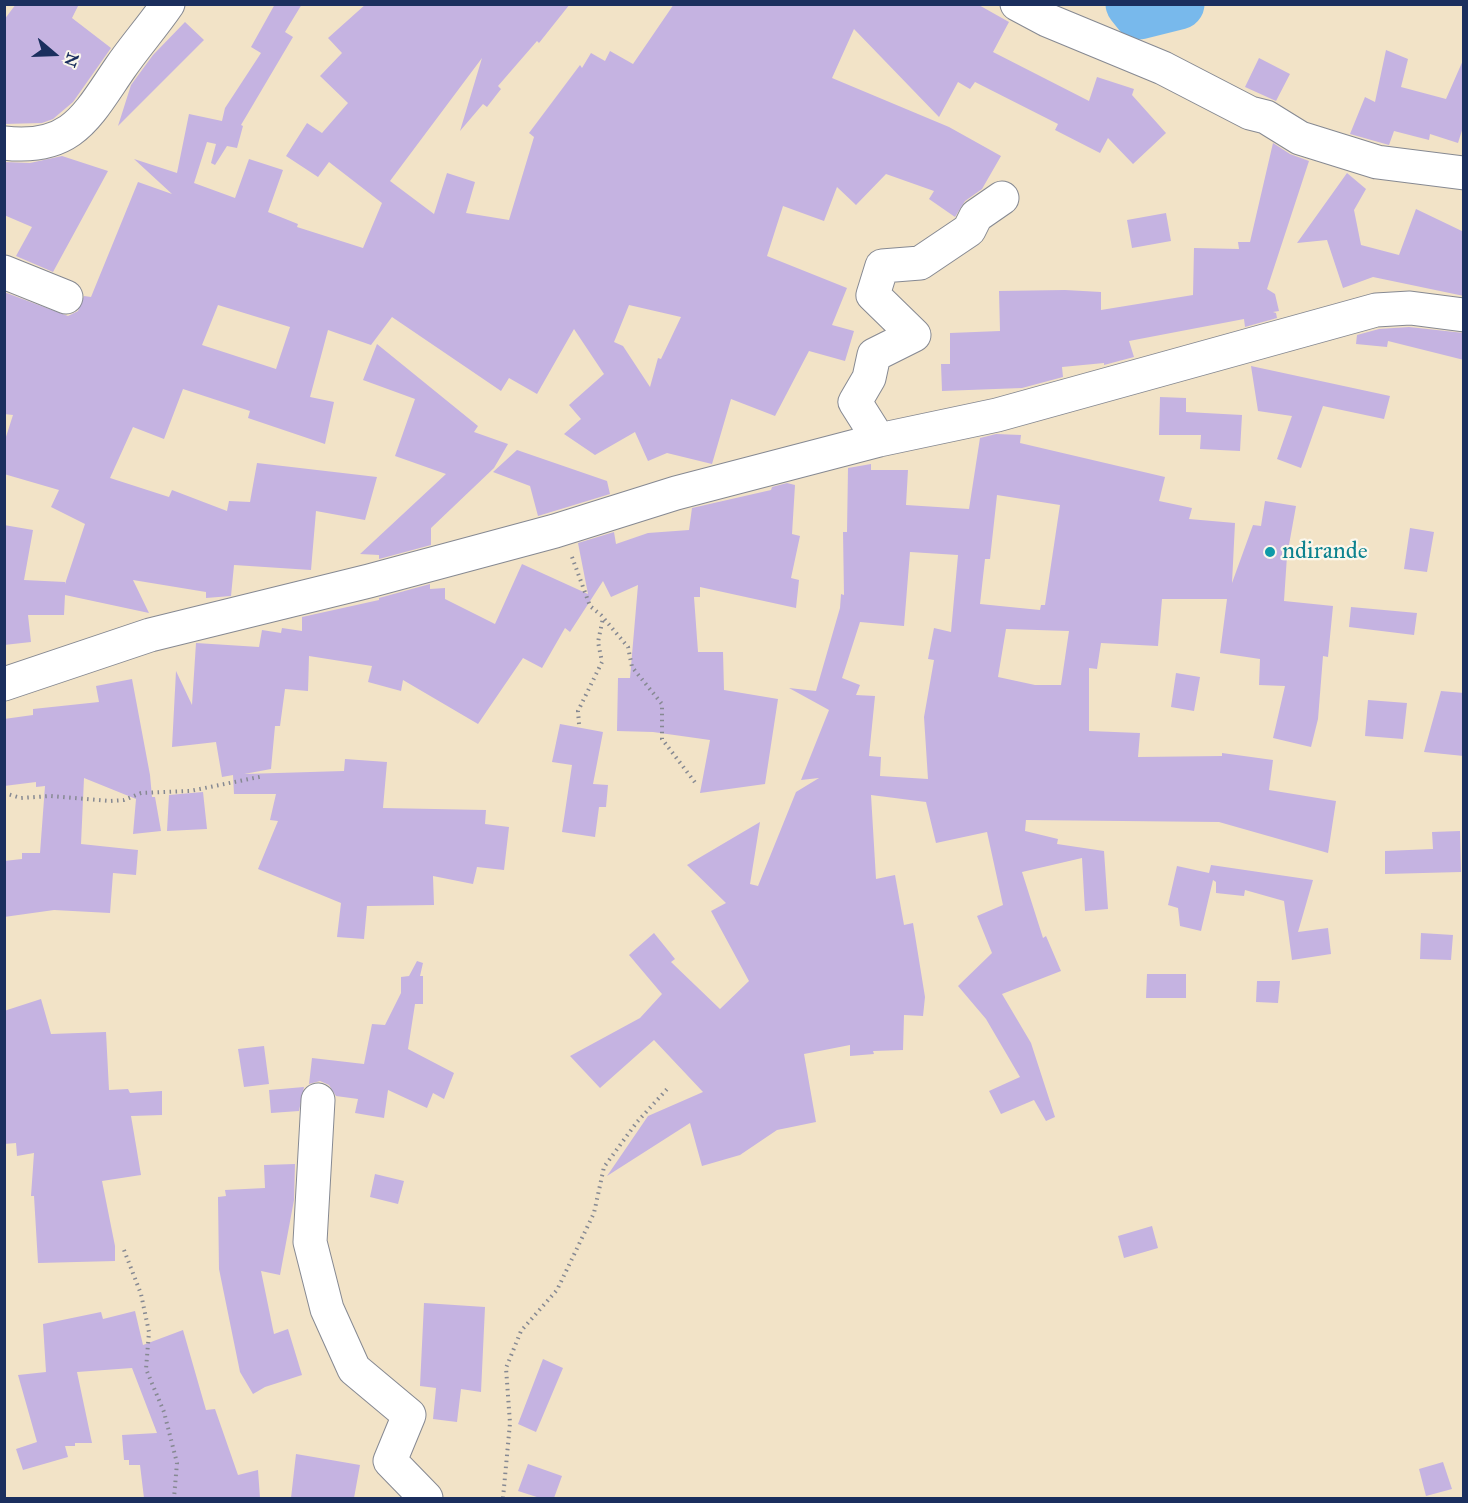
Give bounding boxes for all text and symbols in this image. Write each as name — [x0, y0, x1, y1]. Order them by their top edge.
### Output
north arrow — [24, 24, 84, 84]
text: N — [60, 51, 83, 70]
place label: ndirande — [1282, 538, 1368, 566]
marker: ndirande — [1263, 545, 1277, 559]

